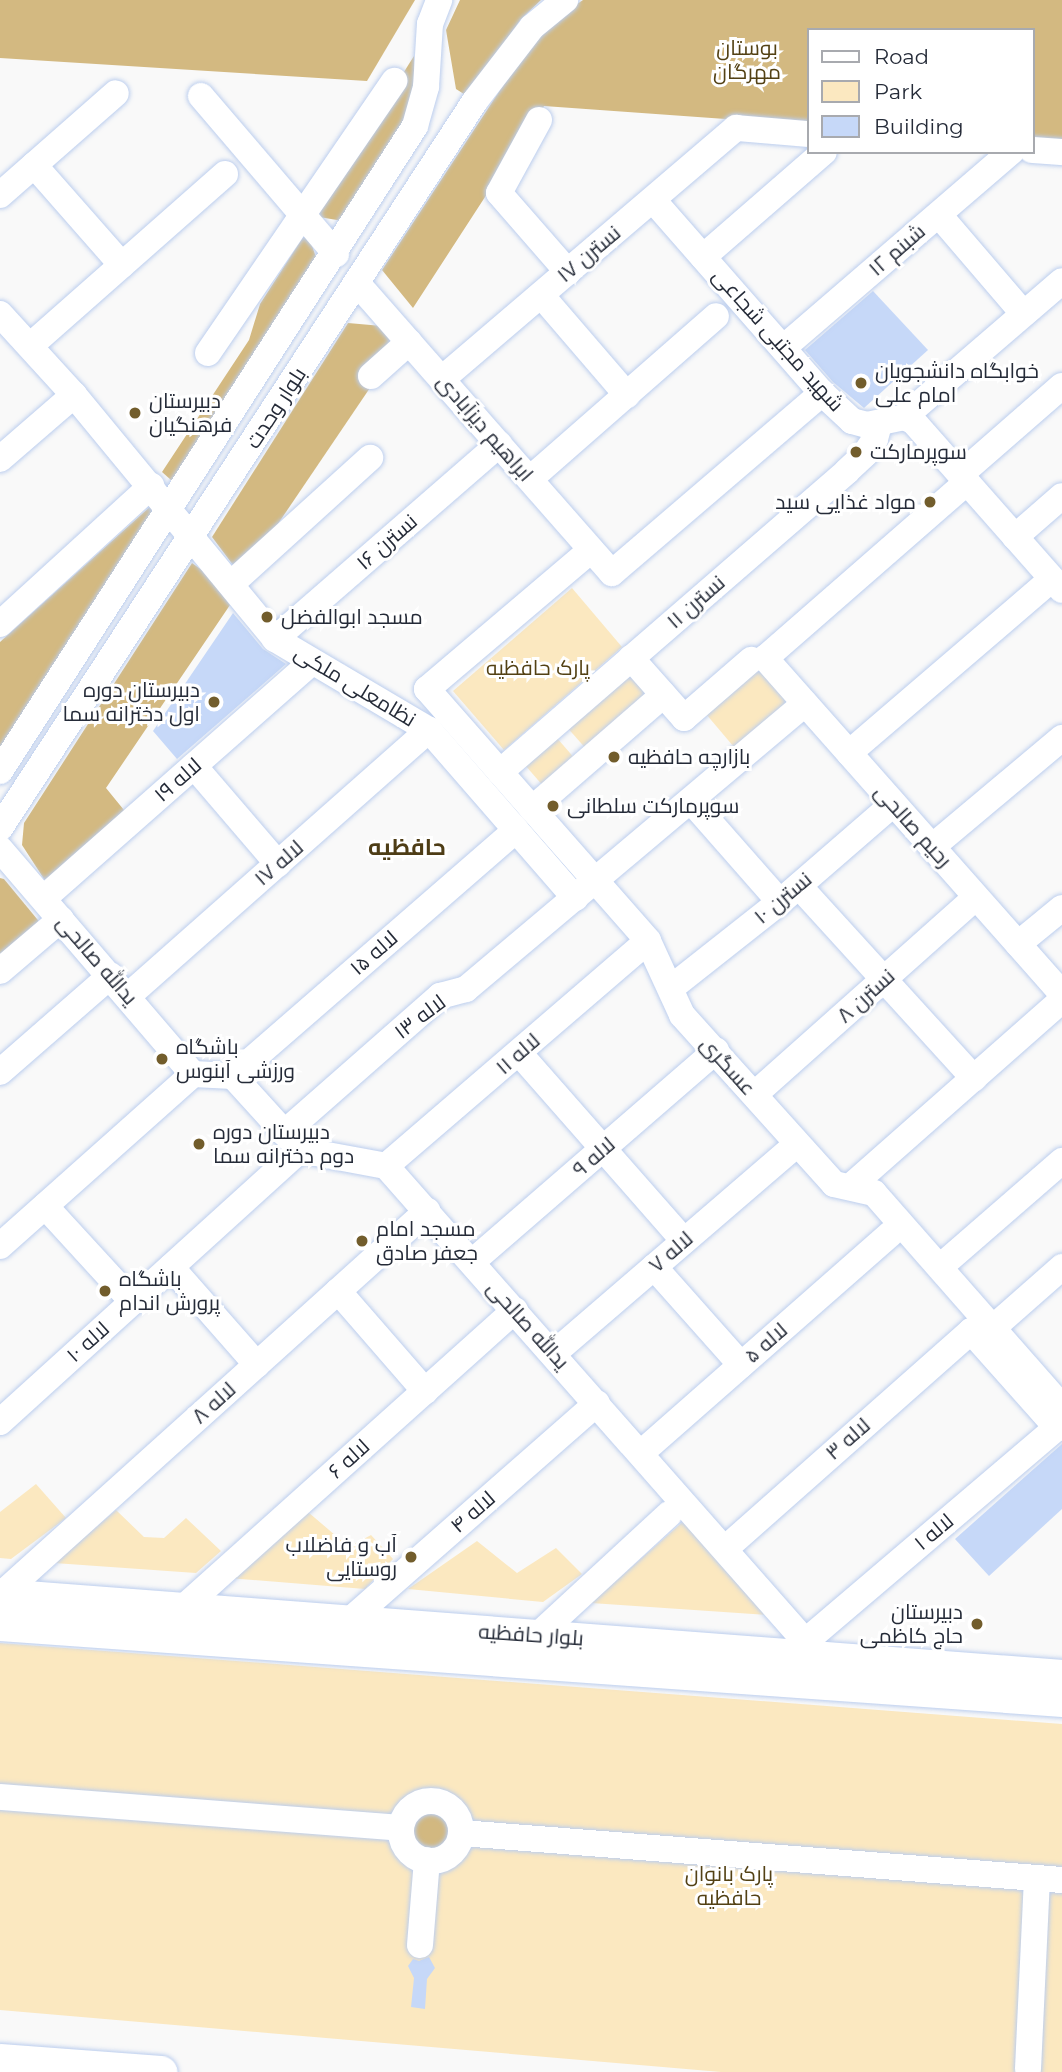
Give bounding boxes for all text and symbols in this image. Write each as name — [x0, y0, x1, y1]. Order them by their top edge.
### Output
legend — [806, 28, 1034, 154]
park label: بوستان مهرگان — [713, 35, 781, 85]
text: Road — [874, 44, 929, 69]
text: Park — [874, 79, 922, 104]
text: Building — [874, 114, 964, 139]
street label: شبنم ۱۲ — [864, 219, 930, 281]
street label: نسترن ۱۷ — [552, 220, 626, 288]
street label: شهید مجتبی شجاعی — [707, 263, 849, 417]
place label: خوابگاه دانشجویان امام علی — [875, 358, 1039, 408]
street label: بلوار وحدت — [240, 363, 312, 453]
street label: ابراهیم دیزآبادی — [432, 369, 538, 487]
marker: خوابگاه دانشجویان امام علی — [853, 375, 869, 391]
place label: دبیرستان فرهنگیان — [149, 388, 232, 438]
marker: دبیرستان فرهنگیان — [127, 405, 143, 421]
place label: سوپرمارکت — [870, 439, 967, 465]
marker: سوپرمارکت — [848, 444, 864, 460]
place label: مواد غذایی سید — [775, 489, 916, 515]
marker: مواد غذایی سید — [922, 494, 938, 510]
street label: نسترن ۱۶ — [352, 509, 422, 575]
street label: نسترن ۱۱ — [662, 570, 730, 634]
place label: مسجد ابوالفضل — [281, 604, 423, 630]
marker: مسجد ابوالفضل — [259, 609, 275, 625]
street label: نظامعلی ملکی — [290, 640, 420, 732]
park label: پارک حافظیه — [486, 655, 590, 681]
place label: دبیرستان دوره اول دخترانه سما — [63, 677, 200, 727]
marker: دبیرستان دوره اول دخترانه سما — [206, 694, 222, 710]
place label: بازارچه حافظیه — [628, 744, 750, 770]
marker: بازارچه حافظیه — [606, 749, 622, 765]
street label: لاله ۱۹ — [149, 753, 207, 807]
street label: رحیم صالحی — [869, 779, 957, 873]
place label: سوپرمارکت سلطانی — [567, 793, 739, 819]
marker: سوپرمارکت سلطانی — [545, 798, 561, 814]
district label: حافظیه — [368, 833, 446, 861]
street label: لاله ۱۷ — [249, 835, 309, 891]
street label: نسترن ۱۰ — [749, 867, 817, 929]
street label: یدالله صالحی — [51, 910, 143, 1010]
street label: لاله ۱۵ — [345, 925, 403, 981]
street label: نسترن ۸ — [832, 964, 900, 1028]
street label: لاله ۱۳ — [389, 990, 451, 1044]
street label: لاله ۱۱ — [491, 1028, 545, 1080]
street label: عسگری — [695, 1031, 761, 1101]
place label: باشگاه ورزشی آبنوس — [176, 1034, 295, 1084]
marker: باشگاه ورزشی آبنوس — [154, 1051, 170, 1067]
place label: دبیرستان دوره دوم دخترانه سما — [213, 1119, 354, 1169]
street label: لاله ۹ — [568, 1132, 620, 1182]
marker: دبیرستان دوره دوم دخترانه سما — [191, 1136, 207, 1152]
place label: مسجد امام جعفر صادق — [376, 1216, 478, 1266]
street label: لاله ۷ — [644, 1226, 698, 1278]
marker: مسجد امام جعفر صادق — [354, 1233, 370, 1249]
place label: باشگاه پرورش اندام — [119, 1266, 220, 1316]
street label: یدالله صالحی — [482, 1275, 574, 1375]
marker: باشگاه پرورش اندام — [97, 1283, 113, 1299]
street label: لاله ۱۰ — [61, 1316, 115, 1368]
street label: لاله ۵ — [739, 1318, 793, 1368]
street label: لاله ۸ — [187, 1377, 241, 1429]
street label: لاله ۳ — [820, 1413, 876, 1465]
street label: لاله ۶ — [323, 1434, 375, 1484]
street label: لاله ۴ — [446, 1486, 500, 1538]
street label: لاله ۱ — [909, 1508, 959, 1556]
place label: آب و فاضلاب روستایی — [285, 1532, 397, 1582]
marker: آب و فاضلاب روستایی — [403, 1549, 419, 1565]
place label: دبیرستان حاج کاظمی — [860, 1599, 963, 1649]
marker: دبیرستان حاج کاظمی — [969, 1616, 985, 1632]
street label: بلوار حافظیه — [477, 1619, 585, 1651]
park label: پارک بانوان حافظیه — [685, 1861, 773, 1911]

